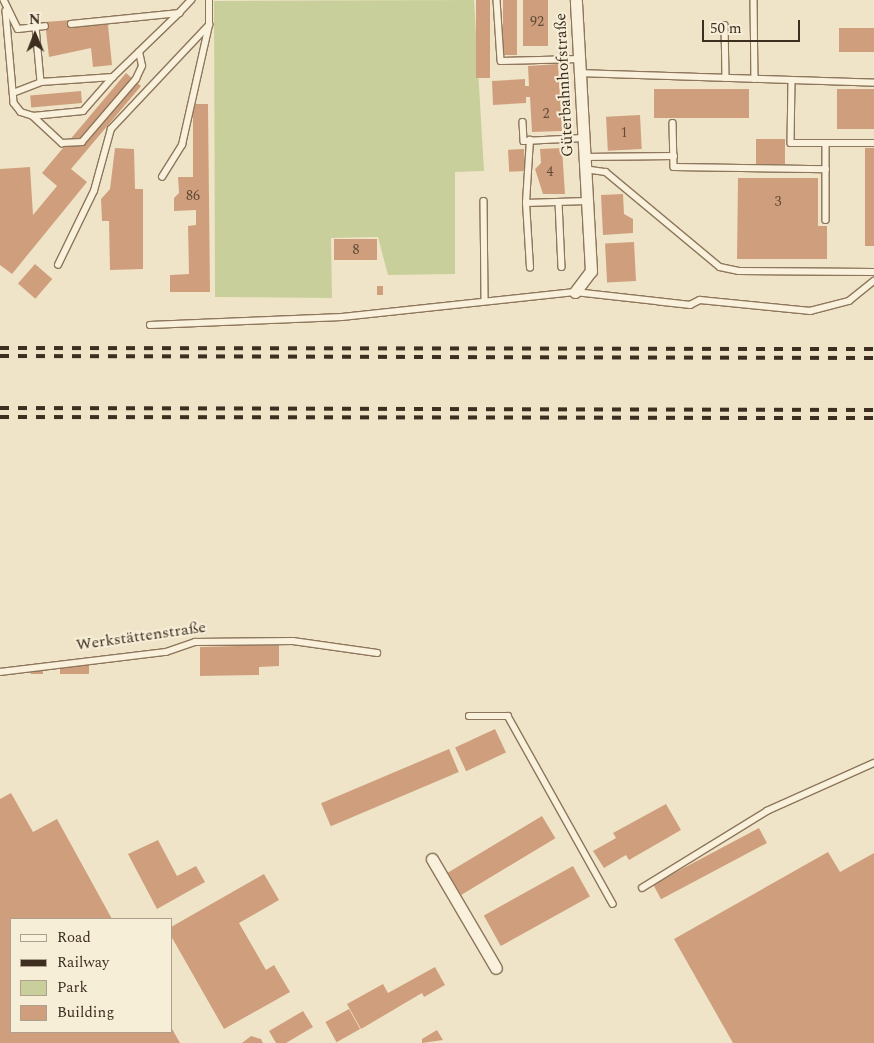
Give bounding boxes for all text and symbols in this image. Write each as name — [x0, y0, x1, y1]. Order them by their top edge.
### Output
text: N — [29, 9, 41, 30]
north arrow — [10, 10, 60, 60]
scale bar — [704, 10, 802, 42]
street label: Güterbahnhofstraße — [551, 13, 577, 157]
house number: 92 — [530, 14, 544, 30]
text: 50 m — [710, 17, 742, 40]
house number: 2 — [543, 106, 549, 122]
house number: 1 — [621, 125, 627, 141]
house number: 4 — [547, 164, 553, 180]
house number: 86 — [186, 188, 200, 204]
house number: 3 — [775, 194, 781, 210]
house number: 8 — [353, 242, 359, 258]
street label: Werkstättenstraße — [75, 617, 207, 655]
legend — [10, 918, 172, 1033]
text: Road — [57, 926, 91, 949]
text: Railway — [57, 951, 109, 974]
text: Park — [57, 976, 88, 999]
text: Building — [57, 1001, 114, 1024]

